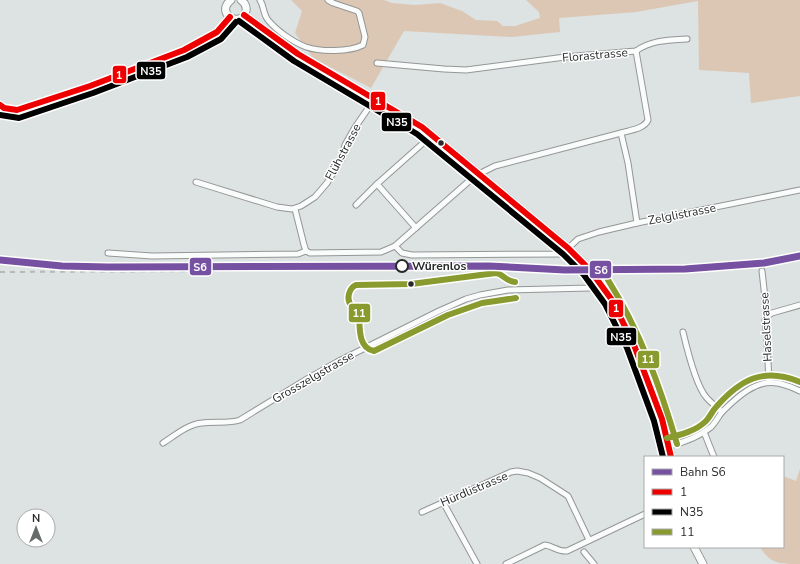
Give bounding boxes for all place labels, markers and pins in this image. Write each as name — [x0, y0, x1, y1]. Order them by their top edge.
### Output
unlabelled marker — [436, 138, 446, 148]
place label: Würenlos — [412, 258, 467, 274]
marker: Würenlos — [395, 259, 409, 273]
unlabelled marker — [406, 279, 416, 289]

